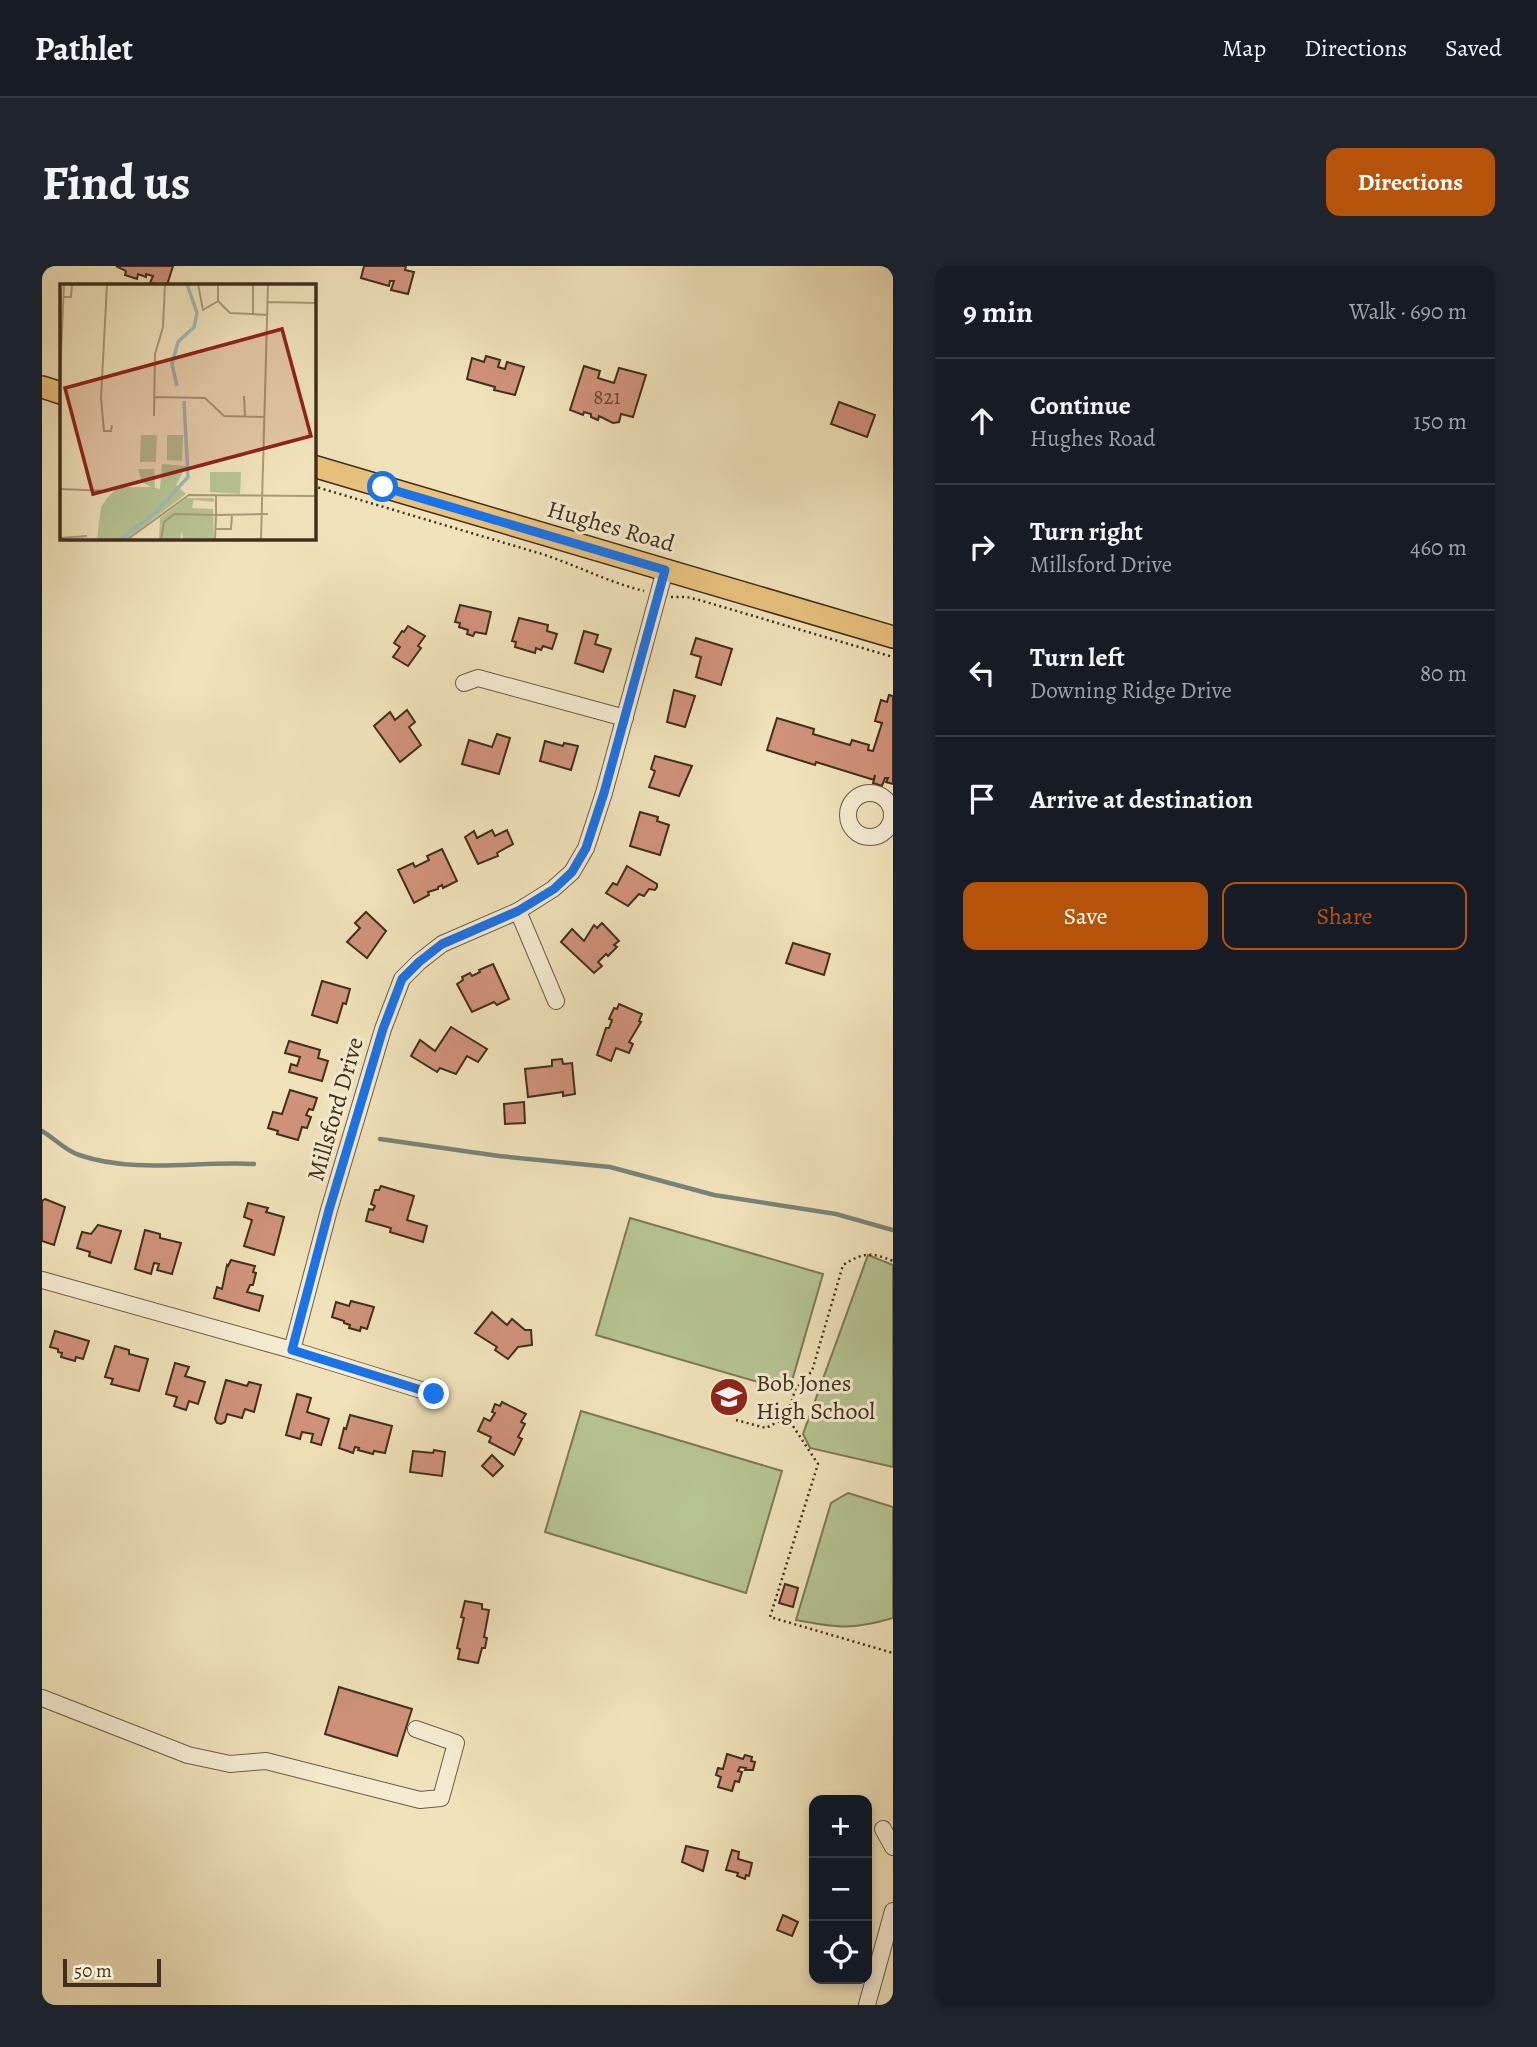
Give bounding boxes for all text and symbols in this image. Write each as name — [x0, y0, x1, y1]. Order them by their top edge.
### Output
text: Pathlet — [35, 26, 133, 71]
text: Map — [1222, 32, 1266, 64]
text: Directions — [1304, 32, 1407, 64]
text: Saved — [1445, 32, 1502, 64]
button: Directions — [1326, 148, 1495, 216]
text: Find us — [42, 149, 190, 216]
inset map — [60, 284, 315, 539]
text: 9 min — [963, 292, 1033, 332]
text: Walk · 690 m — [1349, 296, 1467, 327]
house number: 821 — [593, 383, 621, 411]
text: Continue — [1030, 388, 1131, 423]
icon: ahead — [963, 402, 1001, 440]
text: 150 m — [1413, 406, 1467, 437]
text: Hughes Road — [1030, 423, 1156, 454]
route start — [367, 471, 398, 502]
street label: Hughes Road — [544, 493, 678, 559]
text: Turn right — [1030, 514, 1143, 549]
icon: right — [963, 528, 1001, 566]
text: 460 m — [1410, 532, 1467, 563]
text: Millsford Drive — [1030, 549, 1172, 580]
text: Turn left — [1030, 640, 1125, 675]
icon: left — [963, 654, 1001, 692]
text: 80 m — [1420, 658, 1467, 689]
text: Downing Ridge Drive — [1030, 675, 1232, 706]
icon: arrive — [963, 780, 1001, 818]
text: Arrive at destination — [1030, 782, 1253, 817]
button: Save — [963, 882, 1208, 950]
button: Share — [1222, 882, 1467, 950]
street label: Millsford Drive — [299, 1033, 371, 1185]
place label: Bob Jones High School — [756, 1367, 875, 1427]
school or university icon: Bob Jones High School — [708, 1376, 750, 1418]
route end — [418, 1378, 449, 1409]
map controls — [809, 1795, 872, 1984]
button: + — [809, 1795, 872, 1858]
button: − — [809, 1858, 872, 1921]
button: locate — [809, 1921, 872, 1984]
scale bar — [63, 1956, 161, 1988]
text: 50 m — [74, 1958, 112, 1984]

